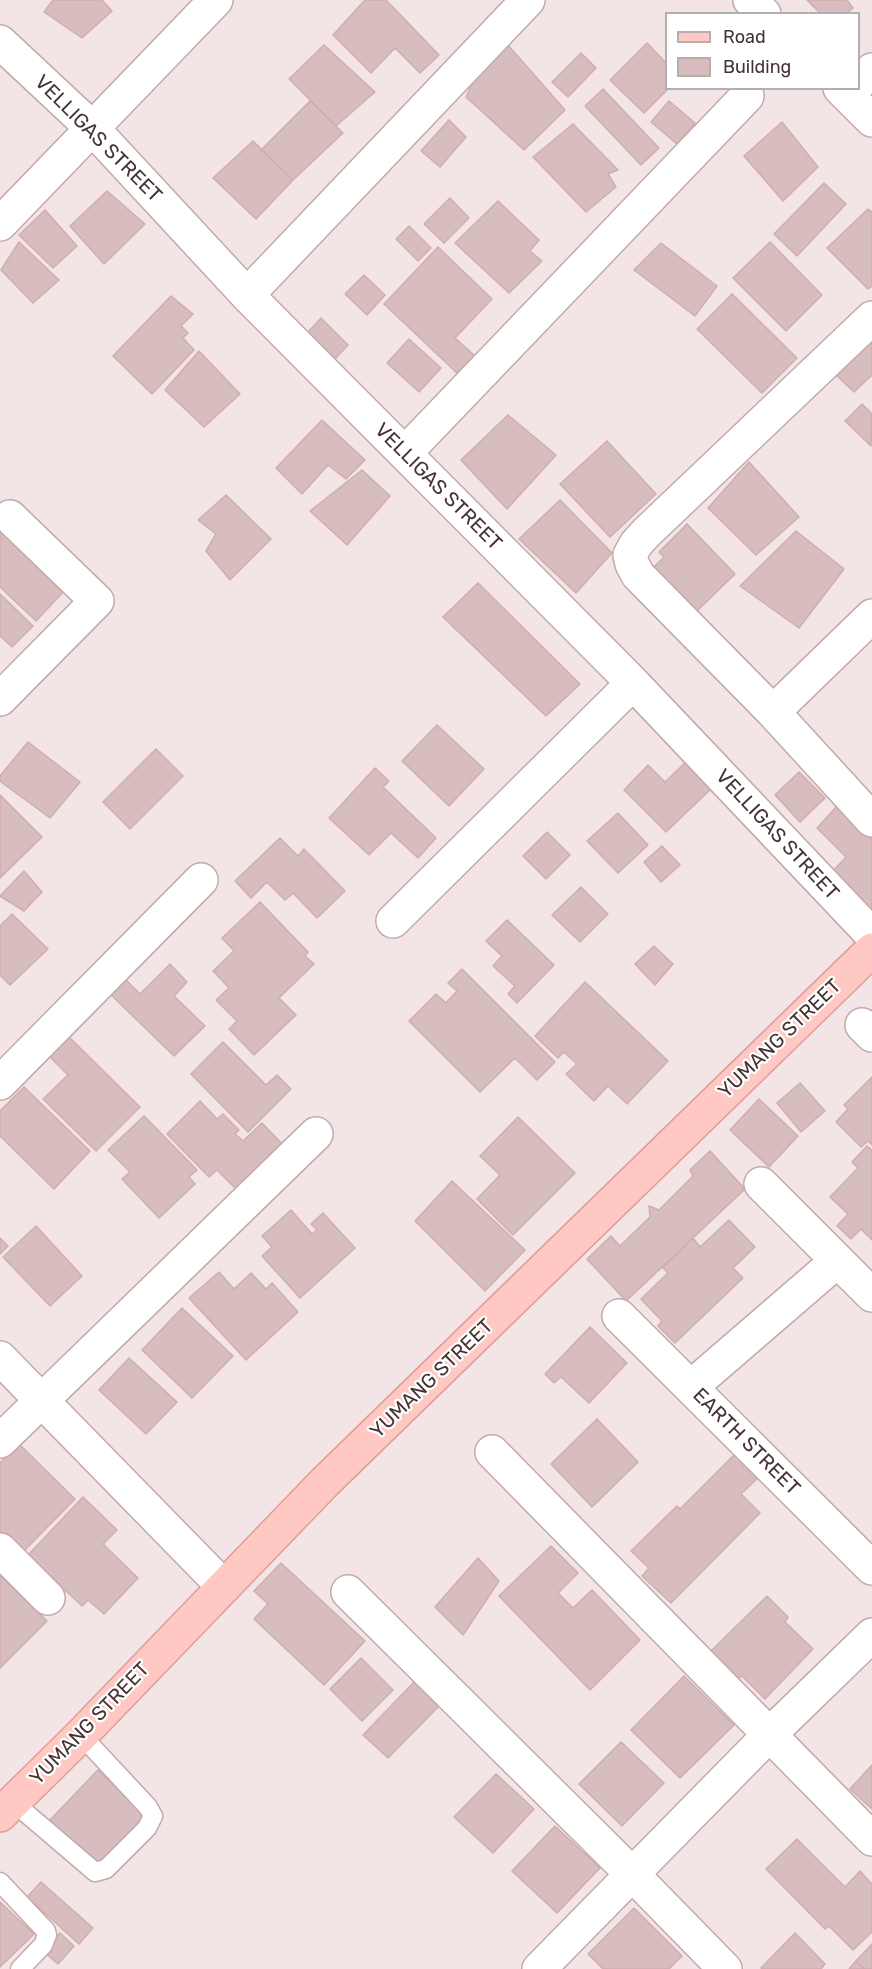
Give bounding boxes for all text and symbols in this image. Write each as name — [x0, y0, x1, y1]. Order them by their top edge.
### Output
legend — [665, 12, 860, 90]
text: Road — [723, 26, 766, 48]
text: Building — [723, 56, 791, 78]
street label: VELLIGAS STREET — [29, 70, 167, 208]
street label: VELLIGAS STREET — [369, 418, 507, 556]
street label: VELLIGAS STREET — [710, 765, 844, 905]
street label: YUMANG STREET — [714, 974, 846, 1104]
street label: YUMANG STREET — [366, 1314, 498, 1444]
street label: EARTH STREET — [687, 1383, 805, 1501]
street label: YUMANG STREET — [25, 1658, 155, 1790]

